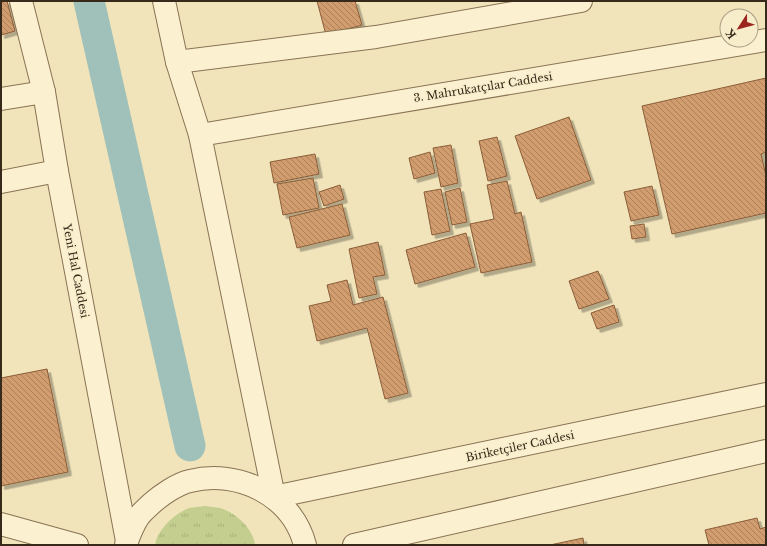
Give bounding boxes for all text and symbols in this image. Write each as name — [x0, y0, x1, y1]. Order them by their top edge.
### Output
north arrow — [719, 8, 759, 48]
text: K — [722, 25, 739, 42]
street label: 3. Mahrukatçılar Caddesi — [413, 69, 554, 105]
street label: Yeni Hal Caddesi — [60, 222, 92, 319]
street label: Biriketçiler Caddesi — [465, 428, 576, 464]

